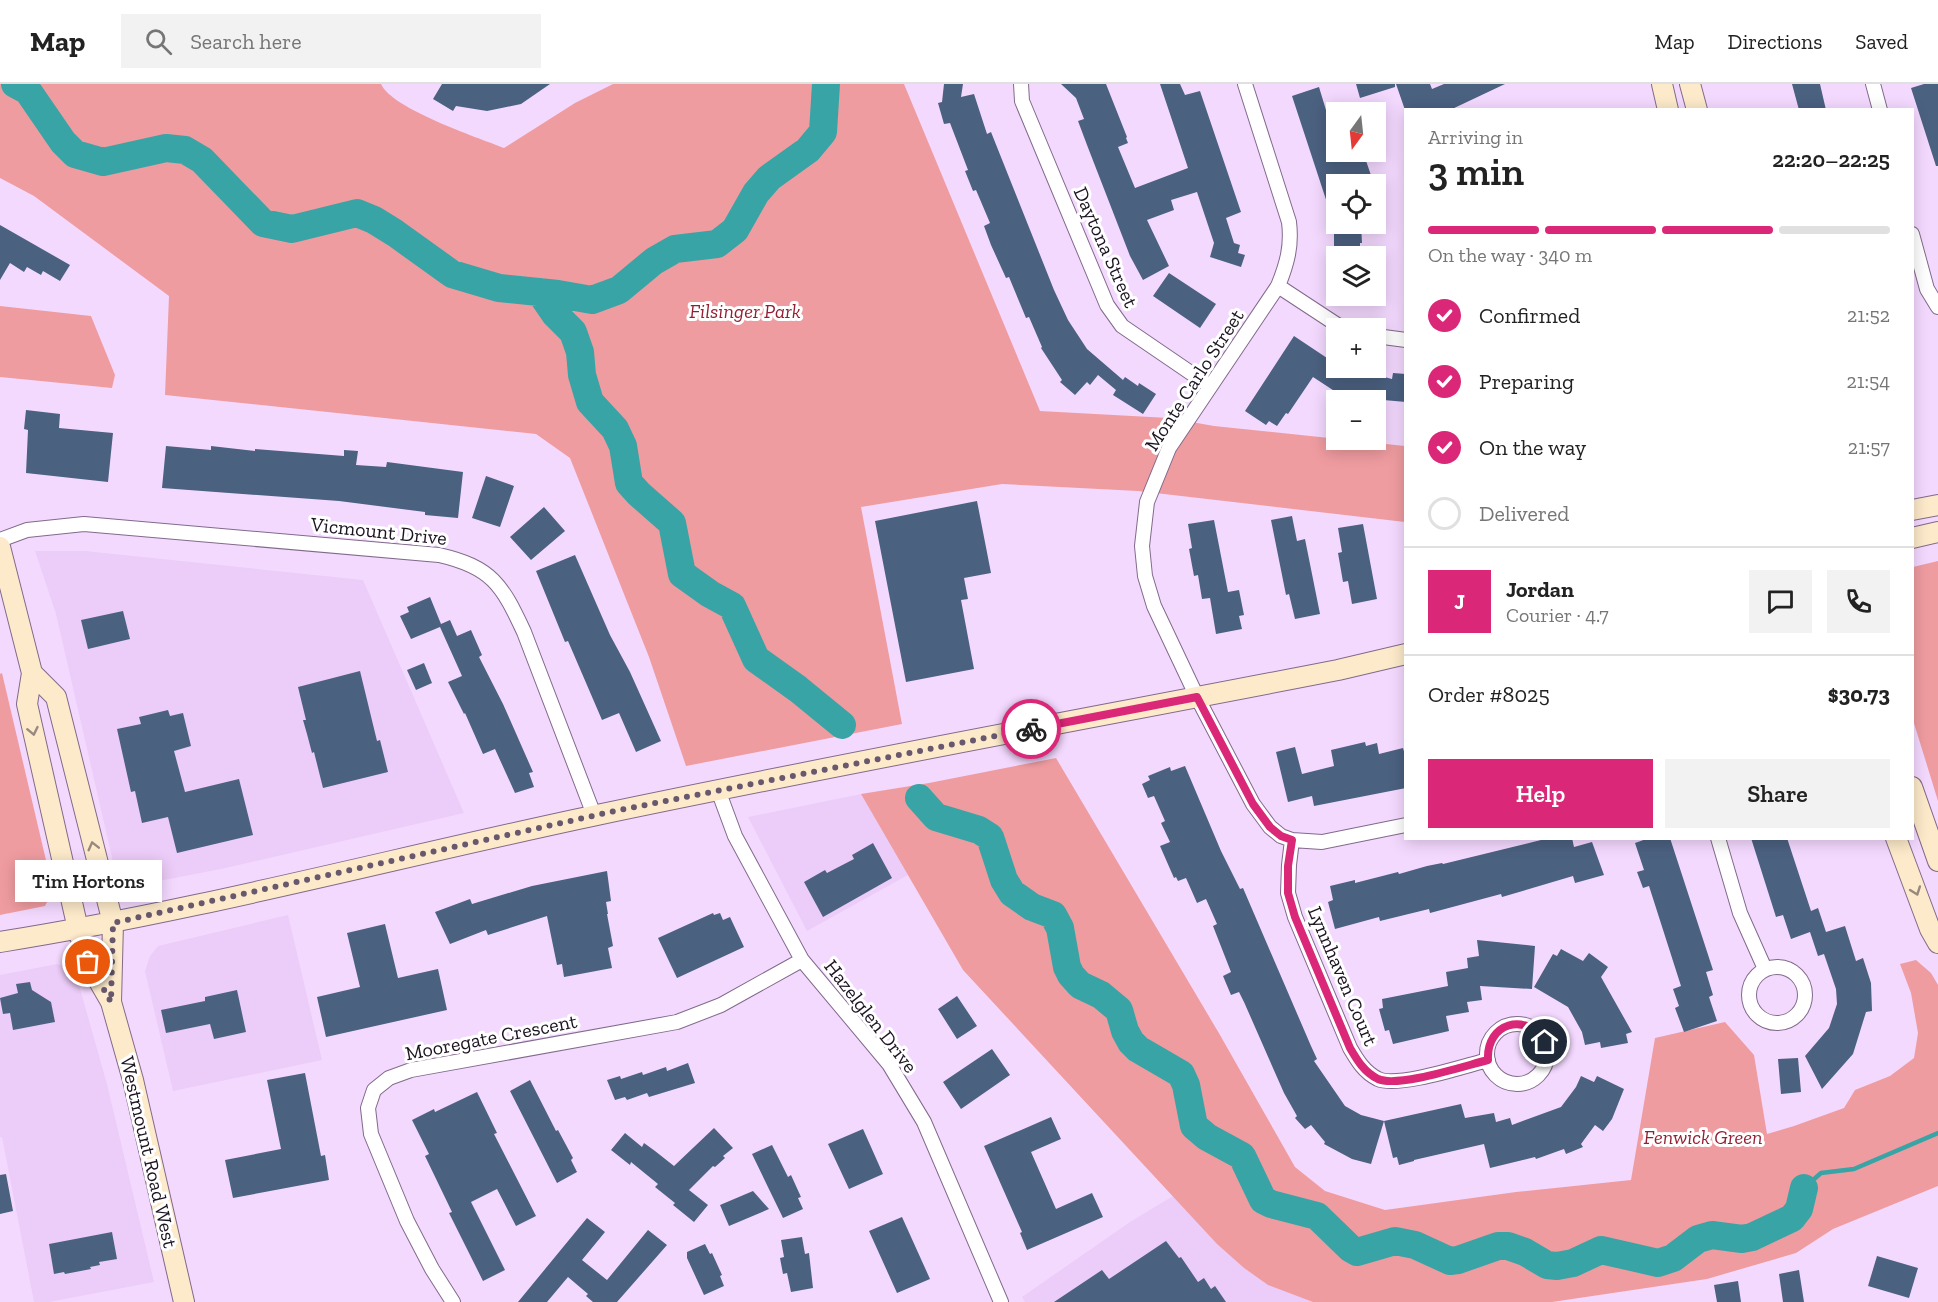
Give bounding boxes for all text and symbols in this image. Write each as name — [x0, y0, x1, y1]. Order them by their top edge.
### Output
search box — [121, 14, 541, 68]
text: Map — [30, 25, 85, 58]
icon: search — [142, 25, 175, 58]
text: Search here — [190, 28, 302, 55]
text: Map — [1655, 29, 1695, 54]
text: Directions — [1728, 29, 1822, 54]
text: Saved — [1855, 29, 1908, 54]
north arrow — [1326, 102, 1386, 162]
map controls — [1326, 102, 1386, 450]
text: Arriving in — [1428, 125, 1523, 149]
text: 22:20–22:25 — [1772, 146, 1890, 173]
text: 3 min — [1428, 148, 1524, 195]
button: locate — [1326, 174, 1386, 234]
street label: Daytona Street — [1069, 183, 1144, 312]
text: On the way · 340 m — [1428, 243, 1592, 267]
button: layers — [1326, 246, 1386, 306]
park label: Filsinger Park — [689, 299, 801, 323]
icon: check — [1428, 299, 1461, 332]
text: Confirmed — [1479, 302, 1580, 329]
text: 21:52 — [1847, 303, 1890, 327]
street label: Monte Carlo Street — [1139, 304, 1249, 455]
button: + — [1326, 318, 1386, 378]
icon: check — [1428, 365, 1461, 398]
text: Preparing — [1479, 368, 1574, 395]
text: 21:54 — [1847, 369, 1890, 393]
button: − — [1326, 390, 1386, 450]
icon: check — [1428, 431, 1461, 464]
text: On the way — [1479, 434, 1586, 461]
text: 21:57 — [1848, 435, 1890, 459]
text: Delivered — [1479, 500, 1569, 527]
street label: Vicmount Drive — [309, 512, 448, 550]
button: chat — [1749, 570, 1812, 633]
button: phone — [1827, 570, 1890, 633]
text: Jordan — [1506, 576, 1574, 603]
text: J — [1454, 588, 1465, 615]
text: Courier · 4.7 — [1506, 603, 1609, 627]
text: Order #8025 — [1428, 681, 1550, 708]
text: $30.73 — [1828, 681, 1890, 708]
courier — [1001, 699, 1061, 759]
icon: bike — [1015, 713, 1048, 746]
one-way arrow — [26, 726, 39, 736]
button: Help — [1428, 759, 1653, 828]
button: Share — [1665, 759, 1890, 828]
one-way arrow — [87, 841, 100, 851]
callout: Tim Hortons — [14, 860, 162, 902]
text: Tim Hortons — [32, 869, 145, 893]
one-way arrow — [1909, 885, 1921, 896]
street label: Lynnhaven Court — [1303, 903, 1383, 1050]
pin — [62, 936, 113, 987]
icon: bag — [71, 945, 104, 978]
street label: Hazelglen Drive — [819, 955, 923, 1077]
street label: Mooregate Crescent — [403, 1008, 579, 1065]
pin — [1519, 1016, 1570, 1067]
icon: home — [1528, 1025, 1561, 1058]
street label: Westmount Road West — [115, 1054, 183, 1251]
park label: Fenwick Green — [1644, 1125, 1762, 1149]

